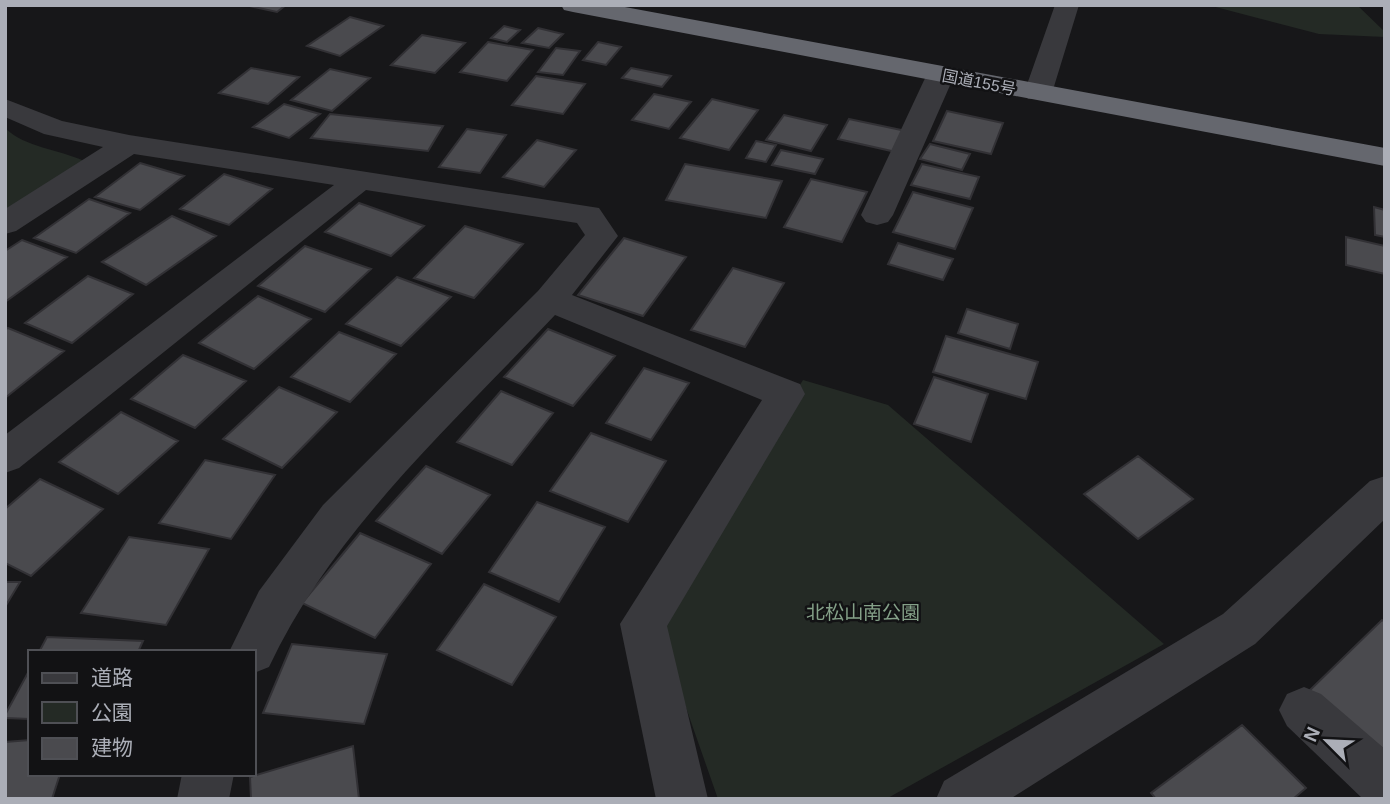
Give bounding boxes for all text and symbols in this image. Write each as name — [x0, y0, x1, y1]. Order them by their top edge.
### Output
street label: 国道155号 — [941, 67, 1017, 98]
park label: 北松山南公園 — [806, 602, 920, 623]
legend — [28, 650, 256, 776]
text: 道路 — [91, 666, 133, 689]
text: 公園 — [91, 701, 133, 724]
north arrow — [1292, 706, 1362, 776]
text: N — [1300, 724, 1324, 745]
text: 建物 — [91, 736, 133, 759]

